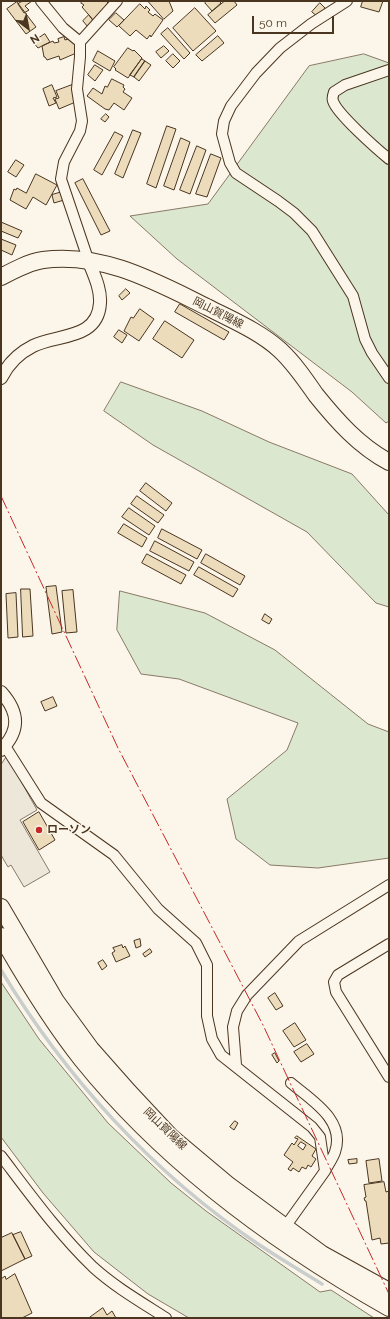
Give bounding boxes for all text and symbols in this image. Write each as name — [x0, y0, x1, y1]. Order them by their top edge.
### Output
north arrow — [8, 8, 48, 48]
scale bar — [254, 8, 336, 34]
text: 50 m — [259, 16, 287, 30]
text: N — [28, 31, 42, 46]
street label: 岡山賀陽線 — [191, 295, 245, 331]
place label: ローソン — [47, 823, 91, 837]
marker: ローソン — [34, 825, 44, 835]
street label: 岡山賀陽線 — [141, 1105, 189, 1153]

